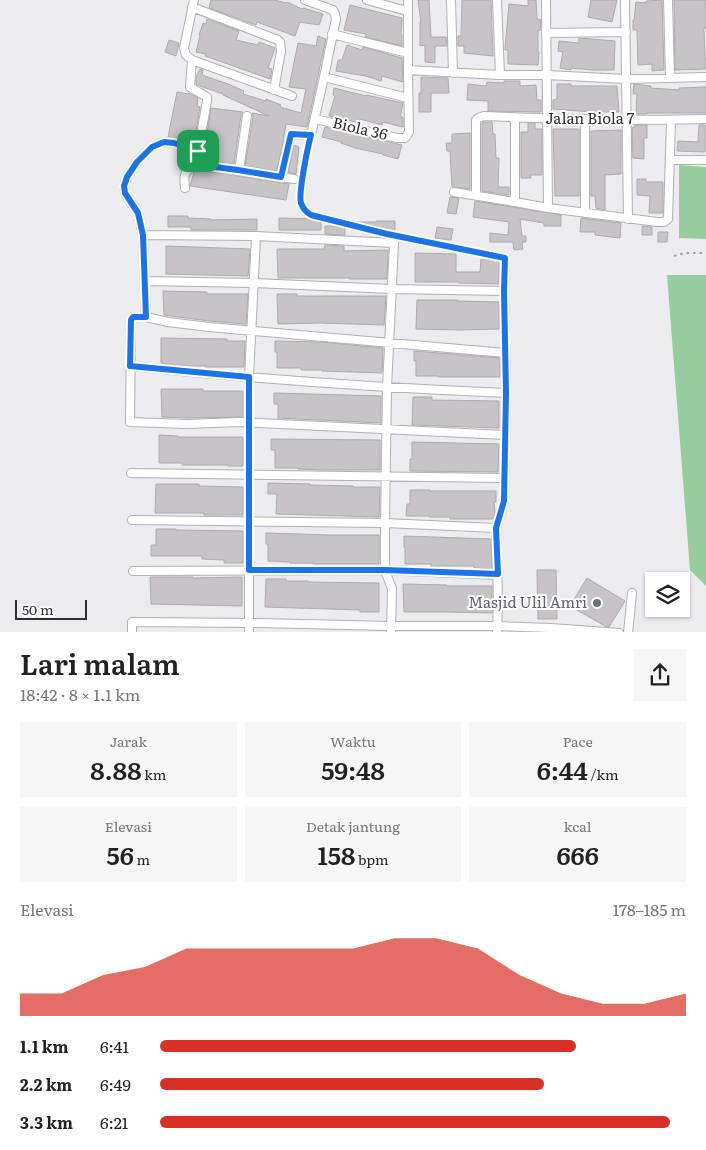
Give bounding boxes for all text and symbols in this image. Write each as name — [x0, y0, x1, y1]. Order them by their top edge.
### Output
street label: Jalan Biola 7 — [546, 106, 635, 129]
street label: Biola 36 — [331, 110, 390, 145]
pin — [177, 130, 219, 172]
icon: arrive — [184, 137, 212, 165]
map controls — [645, 572, 690, 617]
button: layers — [645, 572, 690, 617]
place label: Masjid Ulil Amri — [468, 590, 587, 613]
marker: Masjid Ulil Amri — [591, 597, 603, 609]
scale bar — [15, 598, 88, 621]
text: 50 m — [22, 599, 54, 619]
text: Lari malam — [20, 642, 180, 684]
button: share — [634, 649, 686, 701]
text: 18:42 · 8 × 1.1 km — [20, 682, 140, 706]
text: Jarak — [110, 731, 147, 751]
text: Waktu — [330, 731, 376, 751]
text: Pace — [563, 731, 593, 751]
text: 8.88 — [90, 751, 142, 788]
text: 59:48 — [321, 751, 385, 788]
text: 6:44 — [537, 751, 588, 788]
text: km — [142, 764, 166, 784]
text: /km — [588, 764, 619, 784]
text: Elevasi — [105, 816, 152, 836]
text: Detak jantung — [306, 816, 400, 836]
text: kcal — [564, 816, 591, 836]
text: 56 — [106, 836, 134, 873]
text: 158 — [317, 836, 355, 873]
text: 666 — [556, 836, 599, 873]
text: m — [134, 849, 150, 869]
text: bpm — [355, 849, 389, 869]
text: Elevasi — [20, 897, 74, 921]
text: 178–185 m — [613, 897, 686, 921]
text: 1.1 km — [20, 1034, 68, 1058]
text: 6:41 — [100, 1034, 129, 1058]
text: 2.2 km — [20, 1072, 72, 1096]
text: 6:49 — [100, 1072, 131, 1096]
text: 3.3 km — [20, 1110, 73, 1134]
text: 6:21 — [100, 1110, 128, 1134]

